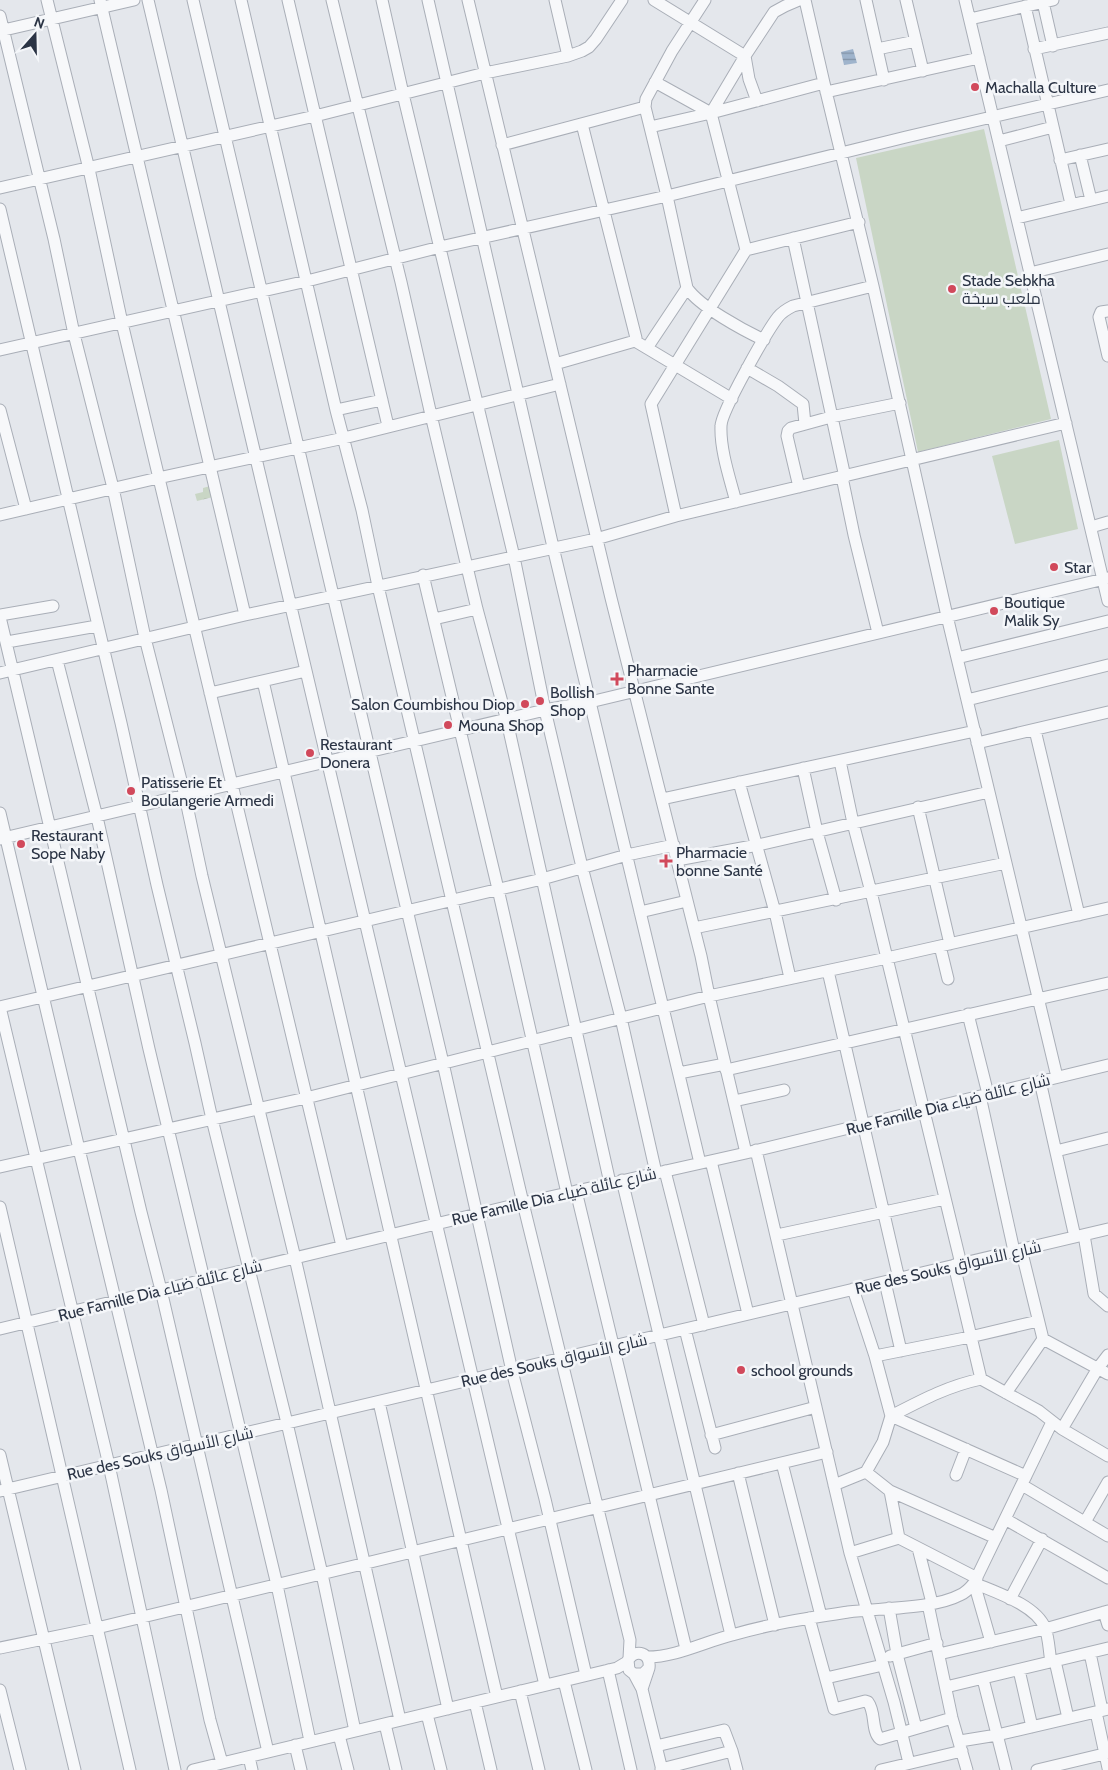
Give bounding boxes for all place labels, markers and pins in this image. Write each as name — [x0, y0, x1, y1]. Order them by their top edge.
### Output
place label: Machalla Culture — [985, 78, 1097, 97]
marker: Machalla Culture — [969, 81, 981, 93]
place label: Stade Sebkha ملعب سبخة — [962, 271, 1055, 308]
marker: Stade Sebkha ملعب سبخة — [946, 283, 958, 295]
place label: Star — [1064, 558, 1092, 577]
marker: Star — [1048, 561, 1060, 573]
place label: Boutique Malik Sy — [1004, 593, 1065, 630]
marker: Boutique Malik Sy — [988, 605, 1000, 617]
place label: Pharmacie Bonne Sante — [627, 661, 714, 698]
marker: Pharmacie Bonne Sante — [611, 673, 623, 685]
place label: Bollish Shop — [550, 683, 595, 720]
place label: Salon Coumbishou Diop — [351, 695, 515, 714]
marker: Bollish Shop — [534, 695, 546, 707]
marker: Salon Coumbishou Diop — [519, 698, 531, 710]
place label: Mouna Shop — [458, 716, 544, 735]
marker: Mouna Shop — [442, 719, 454, 731]
place label: Restaurant Donera — [320, 735, 393, 772]
marker: Restaurant Donera — [304, 747, 316, 759]
place label: Patisserie Et Boulangerie Armedi — [141, 773, 274, 810]
marker: Patisserie Et Boulangerie Armedi — [125, 785, 137, 797]
place label: Restaurant Sope Naby — [31, 826, 105, 863]
marker: Restaurant Sope Naby — [15, 838, 27, 850]
place label: Pharmacie bonne Santé — [676, 843, 763, 880]
marker: Pharmacie bonne Santé — [660, 855, 672, 867]
place label: school grounds — [751, 1361, 853, 1380]
marker: school grounds — [735, 1364, 747, 1376]

